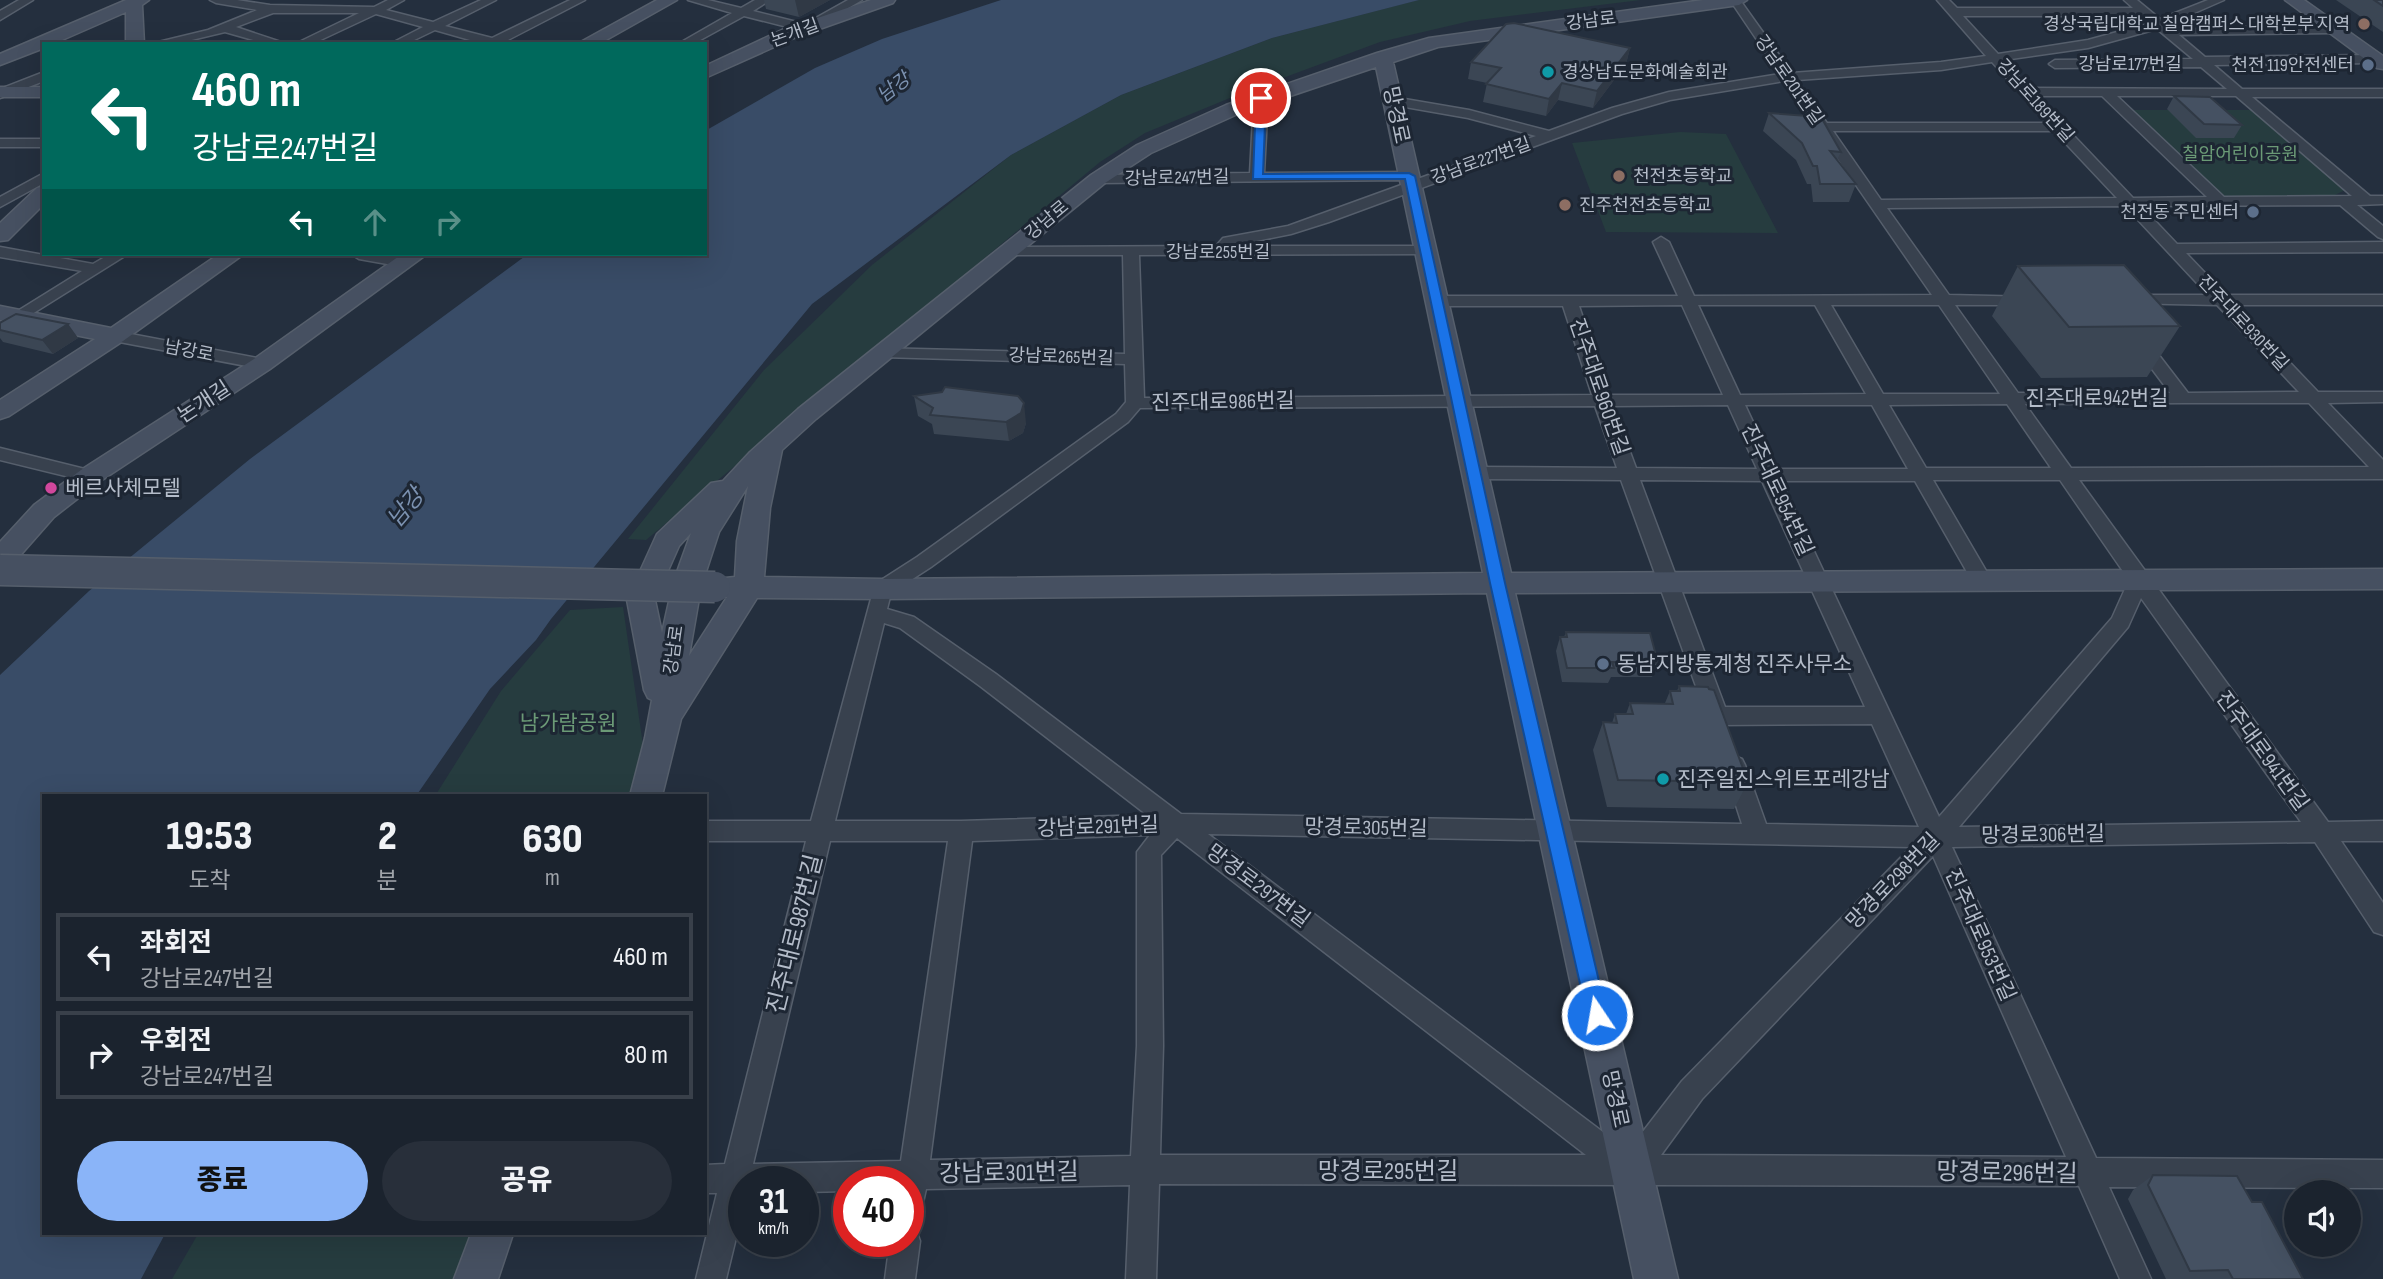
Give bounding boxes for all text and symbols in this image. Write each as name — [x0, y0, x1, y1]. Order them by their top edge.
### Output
street label: 강남로 — [1565, 8, 1617, 34]
place label: 경상국립대학교 칠암캠퍼스 대학본부 지역 — [2043, 14, 2350, 35]
street label: 논개길 — [768, 15, 822, 51]
marker: 경상국립대학교 칠암캠퍼스 대학본부 지역 — [2356, 16, 2372, 32]
street label: 강남로201번길 — [1750, 31, 1828, 129]
street label: 강남로177번길 — [2078, 54, 2182, 75]
street label: 강남로189번길 — [1992, 55, 2078, 147]
place label: 천전 119안전센터 — [2231, 55, 2354, 76]
marker: 천전 119안전센터 — [2360, 57, 2376, 73]
text: 460 m — [192, 62, 301, 121]
place label: 경상남도문화예술회관 — [1562, 62, 1728, 83]
marker: 경상남도문화예술회관 — [1540, 64, 1556, 80]
water label: 남강 — [873, 67, 917, 108]
pin — [1231, 68, 1291, 128]
icon: left — [77, 70, 168, 161]
icon: arrive — [1242, 79, 1280, 117]
street label: 망경로 — [1378, 84, 1414, 146]
text: 강남로247번길 — [192, 130, 378, 169]
street label: 강남로227번길 — [1428, 133, 1534, 189]
park label: 칠암어린이공원 — [2182, 144, 2298, 165]
place label: 천전초등학교 — [1633, 166, 1732, 187]
street label: 강남로247번길 — [1124, 167, 1230, 189]
marker: 천전초등학교 — [1611, 168, 1627, 184]
place label: 진주천전초등학교 — [1579, 195, 1711, 216]
street label: 강남로 — [1021, 196, 1073, 244]
marker: 진주천전초등학교 — [1557, 197, 1573, 213]
place label: 천전동 주민센터 — [2120, 202, 2239, 223]
icon: left — [283, 203, 321, 241]
icon: ahead — [356, 203, 394, 241]
icon: right — [429, 203, 467, 241]
marker: 천전동 주민센터 — [2245, 204, 2261, 220]
street label: 강남로255번길 — [1166, 242, 1270, 263]
street label: 진주대로930번길 — [2193, 271, 2293, 375]
street label: 진주대로960번길 — [1564, 315, 1634, 459]
street label: 남강로 — [163, 336, 215, 366]
street label: 강남로265번길 — [1008, 345, 1114, 369]
street label: 논개길 — [173, 376, 235, 428]
street label: 진주대로942번길 — [2026, 386, 2168, 411]
street label: 진주대로986번길 — [1151, 388, 1295, 416]
street label: 진주대로954번길 — [1736, 420, 1818, 560]
place label: 베르사체모텔 — [65, 476, 181, 501]
marker: 베르사체모텔 — [43, 480, 59, 496]
water label: 남강 — [382, 481, 432, 533]
street label: 강남로 — [660, 624, 688, 676]
place label: 동남지방통계청 진주사무소 — [1617, 652, 1852, 677]
marker: 동남지방통계청 진주사무소 — [1595, 656, 1611, 672]
street label: 진주대로941번길 — [2210, 686, 2314, 816]
park label: 남가람공원 — [520, 711, 616, 736]
place label: 진주일진스위트포레강남 — [1677, 767, 1890, 792]
marker: 진주일진스위트포레강남 — [1655, 771, 1671, 787]
text: 19:53 — [166, 811, 253, 862]
text: 2 — [378, 811, 397, 862]
street label: 강남로291번길 — [1037, 812, 1159, 842]
text: 630 — [522, 814, 583, 865]
street label: 망경로305번길 — [1304, 814, 1428, 842]
street label: 망경로306번길 — [1981, 821, 2105, 849]
street label: 망경로298번길 — [1841, 828, 1945, 934]
street label: 망경로297번길 — [1201, 839, 1315, 933]
street label: 진주대로987번길 — [761, 851, 829, 1017]
text: m — [545, 864, 560, 892]
street label: 진주대로953번길 — [1940, 865, 2020, 1005]
text: 도착 — [188, 867, 231, 895]
text: 분 — [377, 867, 398, 895]
text: 좌회전 — [140, 928, 212, 959]
icon: left — [81, 938, 119, 976]
text: 460 m — [613, 942, 668, 973]
text: 강남로247번길 — [140, 965, 274, 993]
position arrow — [1560, 978, 1634, 1052]
text: 우회전 — [140, 1026, 212, 1057]
icon: right — [81, 1036, 119, 1074]
text: 80 m — [624, 1040, 668, 1071]
text: 강남로247번길 — [140, 1063, 274, 1091]
street label: 망경로 — [1597, 1068, 1633, 1130]
button: 종료 — [77, 1141, 368, 1221]
button: 공유 — [382, 1141, 672, 1221]
street label: 강남로301번길 — [939, 1157, 1079, 1189]
street label: 망경로295번길 — [1318, 1157, 1458, 1186]
street label: 망경로296번길 — [1936, 1157, 2078, 1189]
speed limit sign: 40 — [833, 1166, 924, 1257]
map controls — [2284, 1180, 2361, 1257]
button: sound — [2284, 1180, 2361, 1257]
text: 31 — [759, 1181, 788, 1224]
text: km/h — [758, 1218, 789, 1239]

